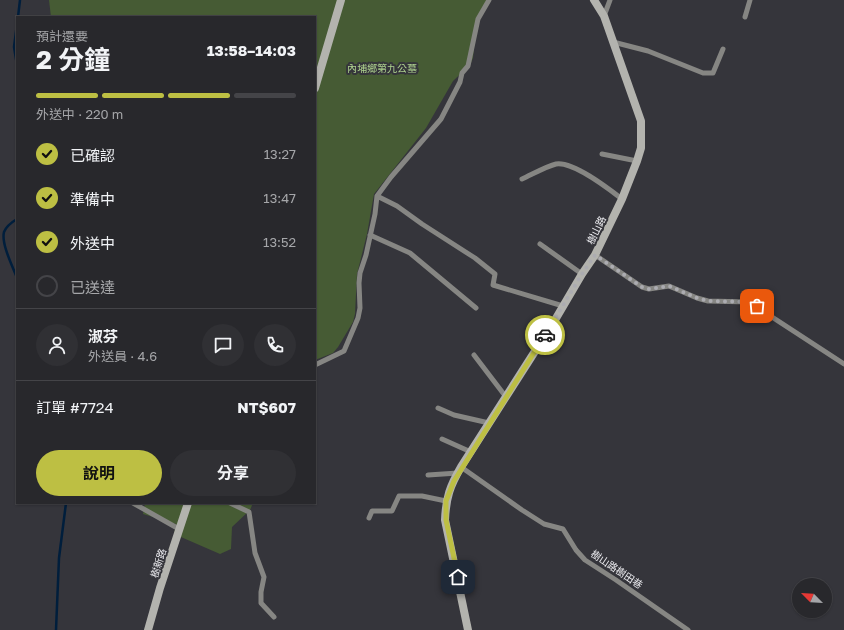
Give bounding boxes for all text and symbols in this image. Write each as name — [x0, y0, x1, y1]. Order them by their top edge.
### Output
text: 預計還要 — [36, 28, 88, 44]
text: 13:58–14:03 — [207, 41, 296, 59]
text: 2 分鐘 — [36, 44, 110, 75]
park label: 內埔鄉第九公墓 — [347, 62, 417, 74]
text: 外送中 · 220 m — [36, 106, 123, 122]
icon: check — [36, 143, 58, 165]
text: 已確認 — [70, 146, 115, 164]
text: 13:27 — [264, 146, 296, 162]
icon: check — [36, 187, 58, 209]
text: 準備中 — [70, 190, 115, 208]
text: 13:47 — [263, 190, 296, 206]
street label: 樹山路 — [584, 214, 608, 246]
icon: check — [36, 231, 58, 253]
text: 外送中 — [70, 234, 115, 252]
text: 13:52 — [263, 234, 296, 250]
text: 已送達 — [70, 278, 115, 296]
pin — [740, 289, 774, 323]
icon: bag — [746, 295, 768, 317]
courier — [525, 315, 565, 355]
button: person — [36, 324, 78, 366]
button: chat — [202, 324, 244, 366]
button: phone — [254, 324, 296, 366]
icon: car — [534, 324, 556, 346]
text: 淑芬 — [88, 327, 118, 345]
text: 外送員 · 4.6 — [88, 348, 157, 364]
text: 訂單 #7724 — [36, 398, 114, 416]
text: NT$607 — [237, 398, 296, 416]
button: 說明 — [36, 450, 162, 496]
button: 分享 — [170, 450, 296, 496]
street label: 樹新路 — [148, 547, 168, 579]
street label: 樹山路樹田巷 — [589, 547, 645, 591]
pin — [441, 560, 475, 594]
icon: home — [447, 566, 469, 588]
north arrow — [792, 578, 832, 618]
map controls — [792, 578, 832, 618]

